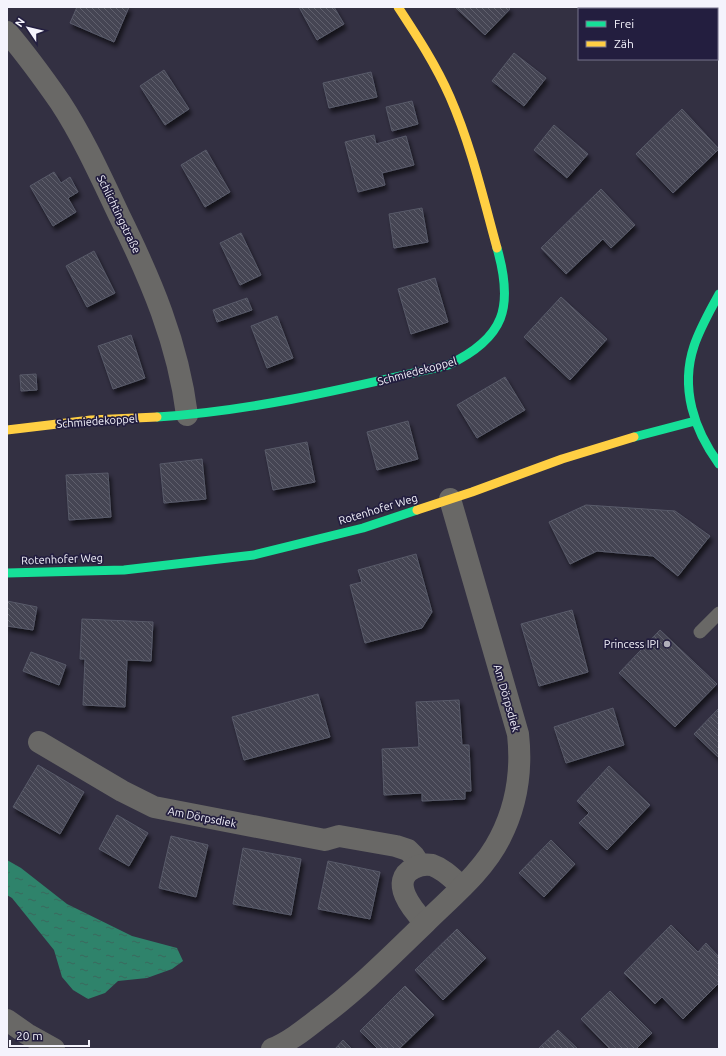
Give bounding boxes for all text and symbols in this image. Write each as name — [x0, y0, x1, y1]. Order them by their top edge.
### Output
north arrow — [8, 8, 48, 48]
legend — [578, 8, 718, 60]
text: N — [13, 15, 27, 29]
text: Frei — [614, 17, 634, 30]
text: Zäh — [614, 37, 634, 50]
street label: Schlichtingstraße — [95, 173, 143, 255]
street label: Schmiedekoppel — [376, 355, 458, 387]
street label: Schmiedekoppel — [56, 412, 138, 430]
street label: Rotenhofer Weg — [337, 491, 419, 527]
street label: Rotenhofer Weg — [21, 552, 103, 566]
place label: Princess IPI — [604, 638, 659, 650]
marker: Princess IPI — [662, 639, 672, 649]
street label: Am Dörpsdiek — [492, 663, 522, 733]
street label: Am Dörpsdiek — [167, 804, 238, 830]
scale bar — [10, 1022, 89, 1048]
text: 20 m — [16, 1029, 43, 1042]

